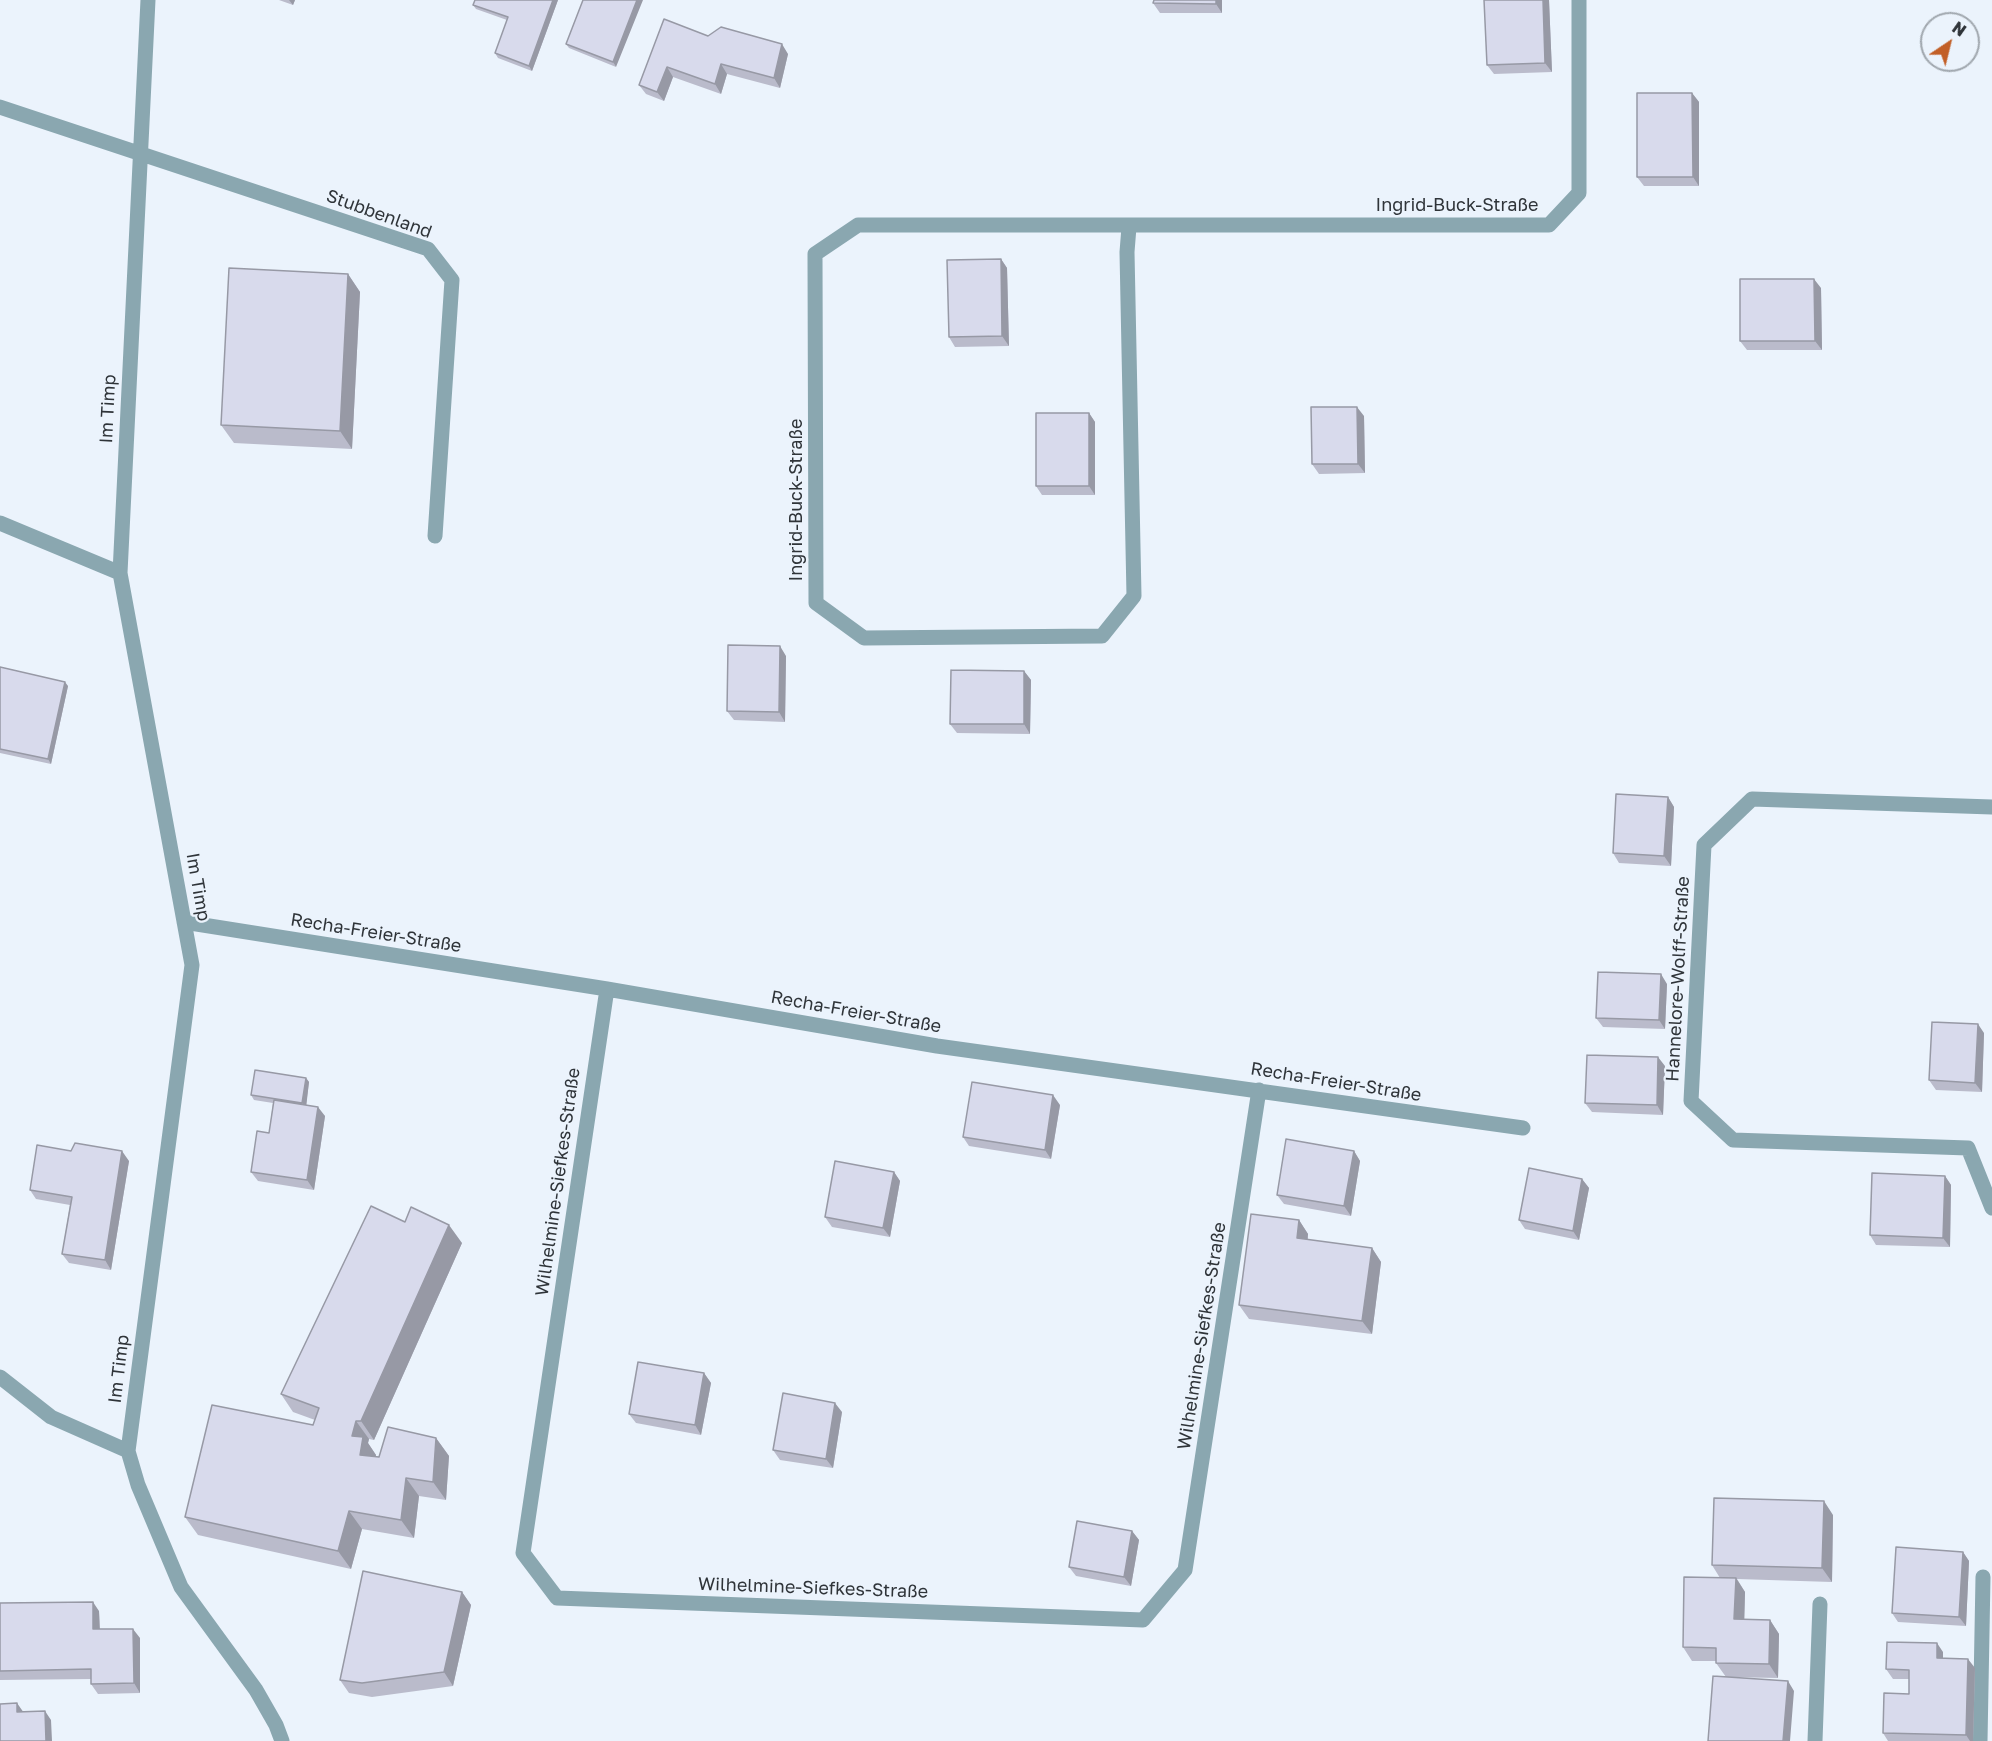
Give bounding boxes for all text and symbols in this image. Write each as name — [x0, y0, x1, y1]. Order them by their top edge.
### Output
north arrow — [1920, 12, 1980, 72]
text: N — [1948, 17, 1970, 41]
street label: Stubbenland — [323, 185, 435, 243]
street label: Ingrid-Buck-Straße — [1376, 194, 1538, 216]
street label: Im Timp — [95, 374, 121, 444]
street label: Ingrid-Buck-Straße — [785, 419, 807, 581]
street label: Im Timp — [181, 851, 215, 923]
street label: Hannelore-Wolff-Straße — [1662, 876, 1694, 1082]
street label: Recha-Freier-Straße — [289, 909, 463, 957]
street label: Recha-Freier-Straße — [769, 986, 943, 1038]
street label: Recha-Freier-Straße — [1249, 1058, 1423, 1106]
street label: Wilhelmine-Siefkes-Straße — [531, 1066, 585, 1298]
street label: Wilhelmine-Siefkes-Straße — [1173, 1221, 1231, 1451]
street label: Im Timp — [104, 1333, 134, 1405]
street label: Wilhelmine-Siefkes-Straße — [698, 1573, 928, 1603]

